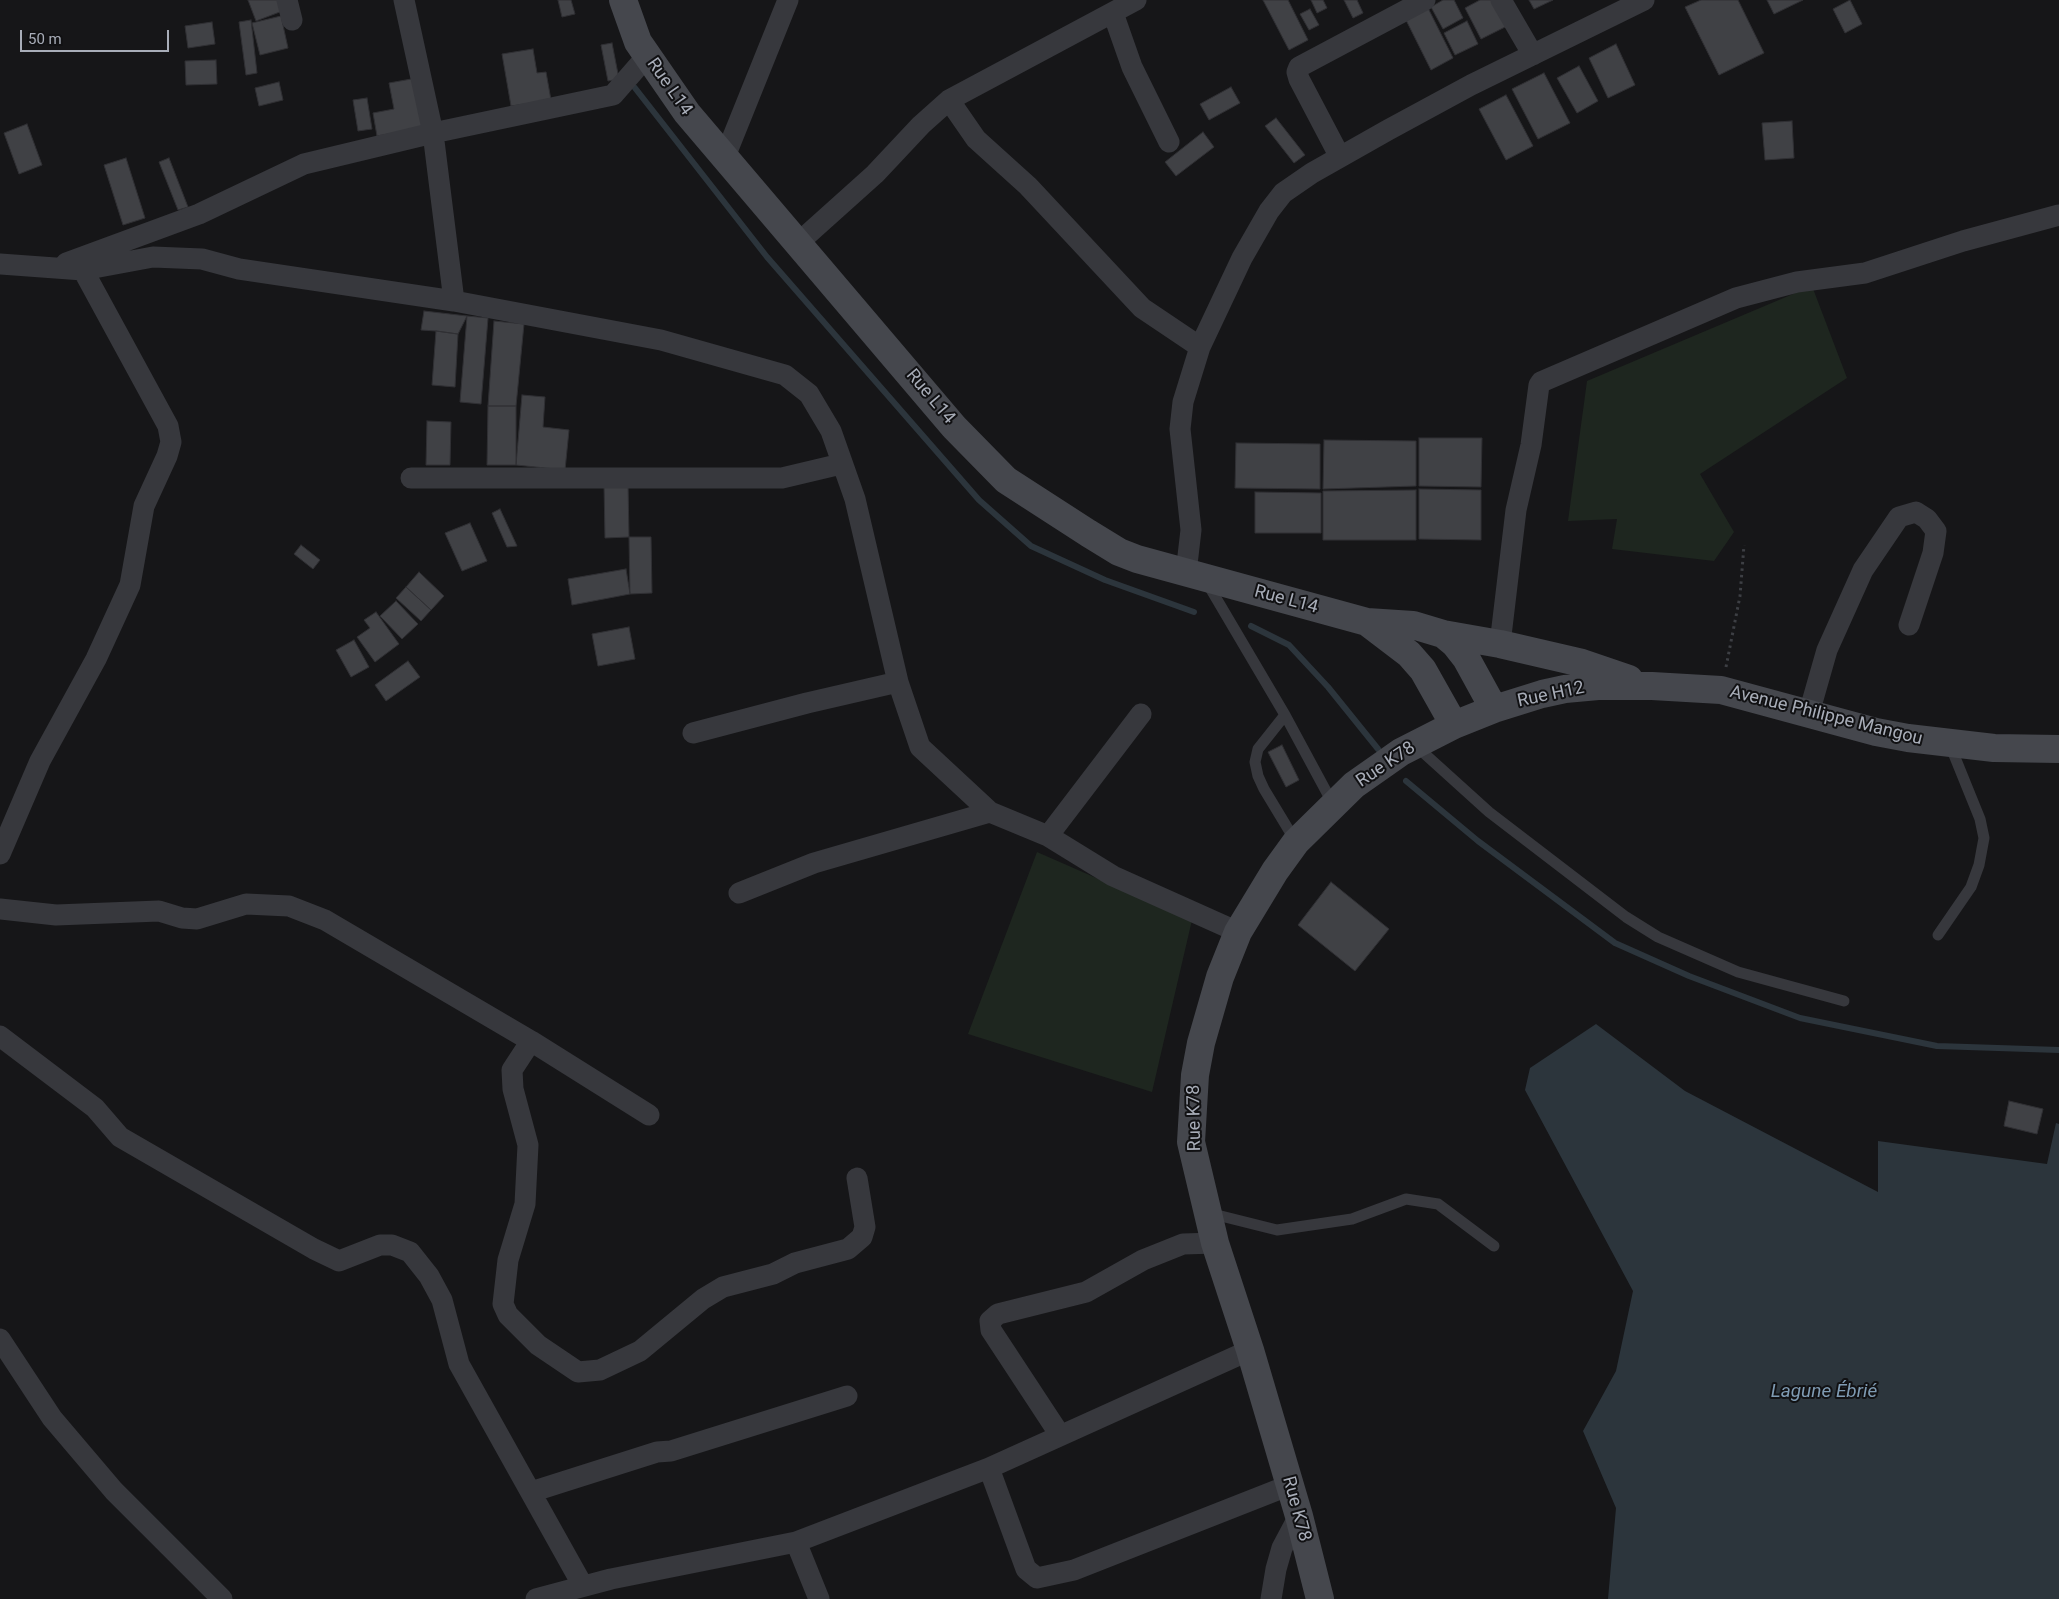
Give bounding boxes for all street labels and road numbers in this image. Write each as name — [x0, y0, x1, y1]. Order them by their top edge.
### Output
street label: Rue L14 — [642, 54, 696, 120]
street label: Rue L14 — [901, 365, 959, 429]
street label: Rue L14 — [1252, 581, 1320, 619]
street label: Rue H12 — [1515, 677, 1587, 713]
street label: Avenue Philippe Mangou — [1727, 682, 1925, 750]
street label: Rue K78 — [1352, 737, 1420, 793]
street label: Rue K78 — [1184, 1085, 1206, 1151]
street label: Rue K78 — [1277, 1474, 1315, 1544]

